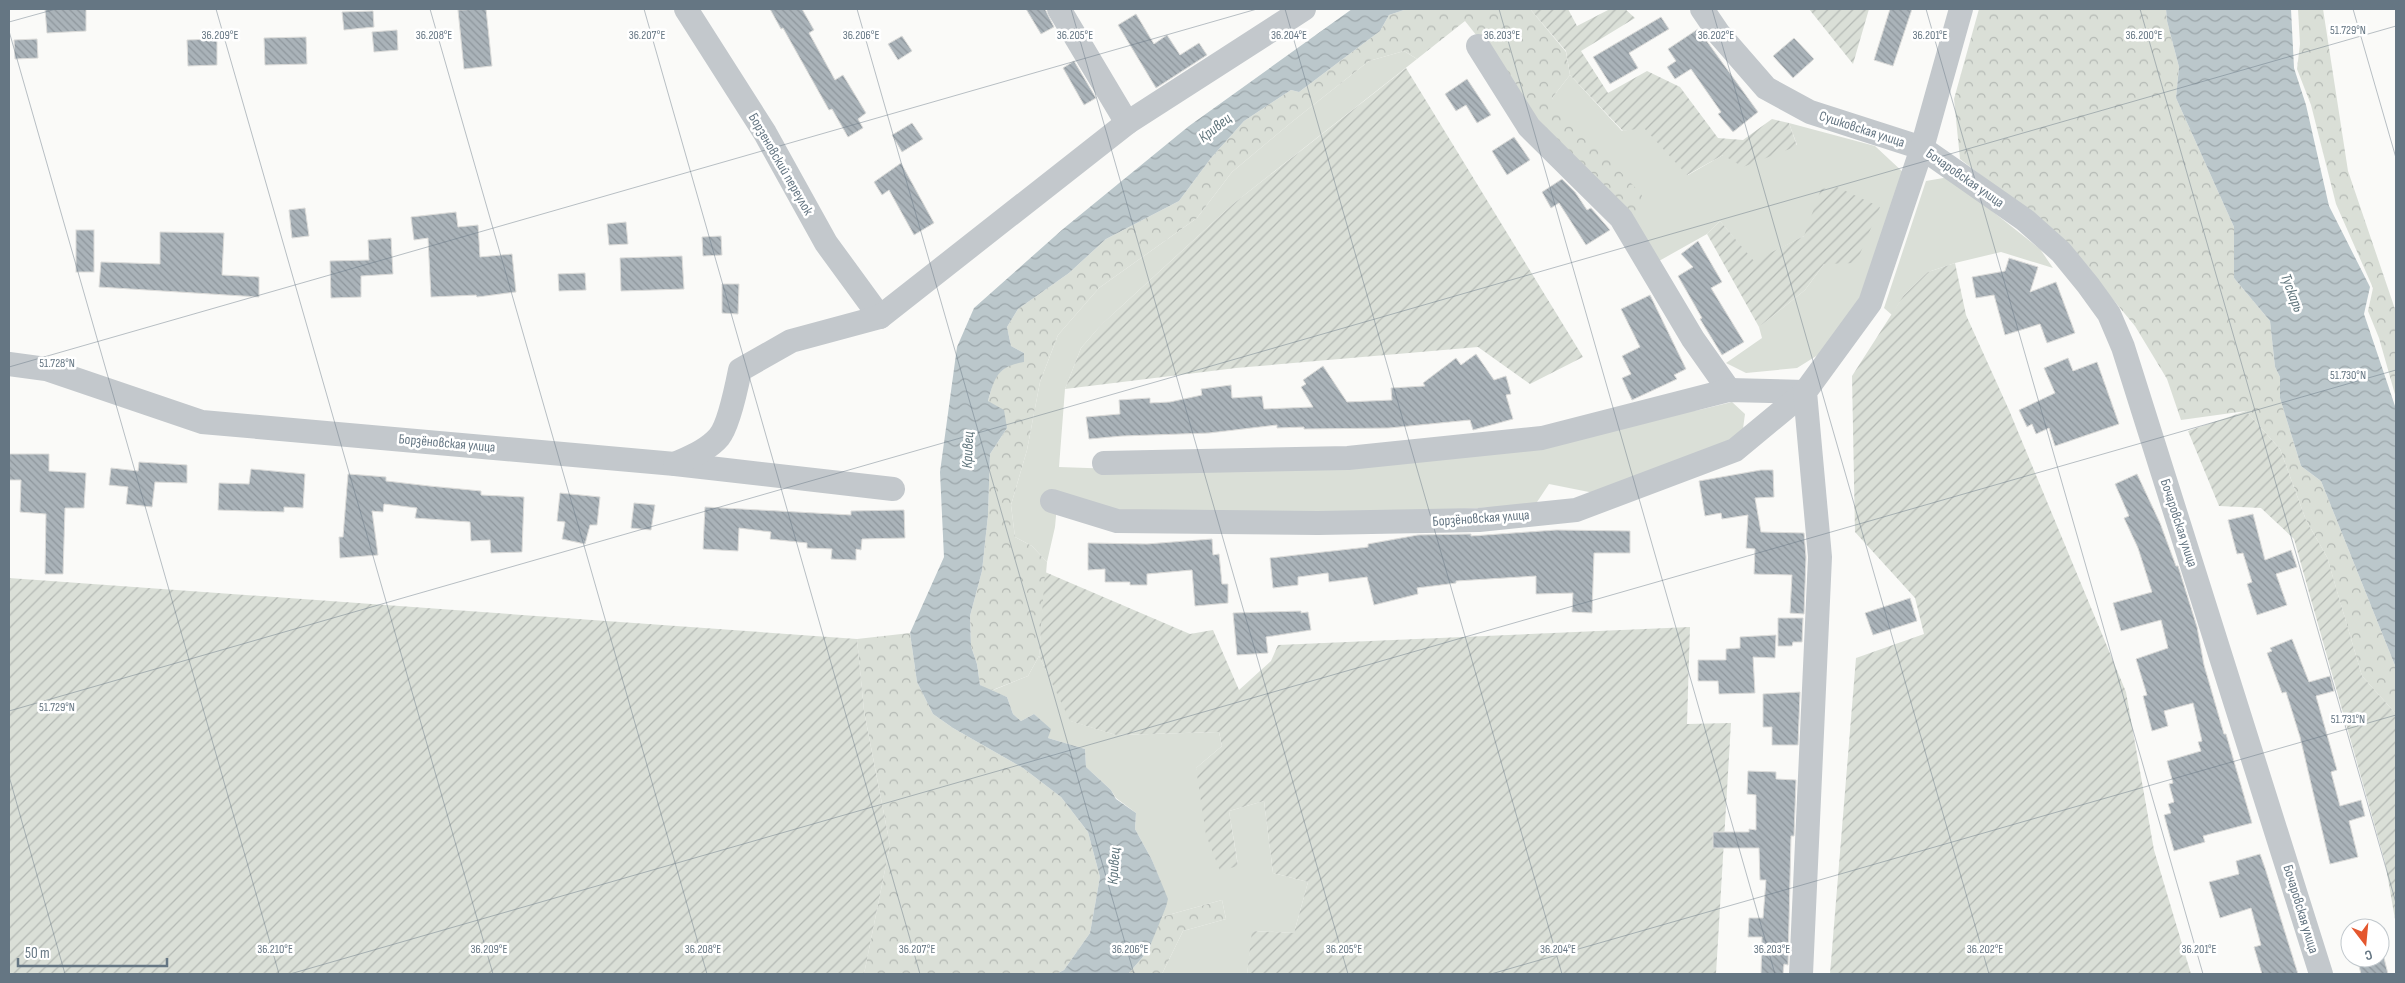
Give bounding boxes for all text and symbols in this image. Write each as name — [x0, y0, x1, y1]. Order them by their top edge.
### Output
text: 51.729°N — [2330, 23, 2366, 38]
text: 36.209°E — [202, 28, 238, 43]
text: 36.208°E — [416, 28, 452, 43]
text: 36.207°E — [629, 28, 665, 43]
text: 36.206°E — [843, 28, 879, 43]
text: 36.205°E — [1057, 28, 1093, 43]
text: 36.204°E — [1271, 28, 1307, 43]
text: 36.203°E — [1484, 28, 1520, 43]
text: 36.202°E — [1698, 28, 1734, 43]
text: 36.201°E — [1912, 28, 1948, 43]
text: 36.200°E — [2126, 28, 2162, 43]
street label: Сушковская улица — [1817, 107, 1907, 151]
water label: Кривец — [1195, 109, 1236, 147]
street label: Борзеновский переулок — [745, 110, 817, 219]
street label: Бочаровская улица — [1923, 145, 2007, 211]
water label: Тускарь — [2276, 271, 2308, 315]
text: 51.728°N — [39, 356, 75, 371]
text: 51.730°N — [2330, 368, 2366, 383]
street label: Борзёновская улица — [398, 430, 496, 456]
water label: Кривец — [958, 430, 978, 469]
street label: Бочаровская улица — [2157, 477, 2201, 569]
street label: Борзёновская улица — [1432, 506, 1530, 530]
text: 51.729°N — [39, 700, 75, 715]
text: 51.731°N — [2331, 712, 2365, 727]
water label: Кривец — [1103, 846, 1125, 885]
street label: Бочаровская улица — [2279, 863, 2323, 955]
north arrow — [2340, 918, 2390, 968]
scale bar — [18, 936, 166, 968]
text: 36.210°E — [257, 942, 293, 957]
text: 36.209°E — [471, 942, 507, 957]
text: 36.208°E — [685, 942, 721, 957]
text: 36.207°E — [899, 942, 935, 957]
text: 36.206°E — [1112, 942, 1148, 957]
text: 36.205°E — [1326, 942, 1362, 957]
text: 36.204°E — [1540, 942, 1576, 957]
text: 36.203°E — [1754, 942, 1790, 957]
text: 36.202°E — [1967, 942, 2003, 957]
text: 36.201°E — [2181, 942, 2217, 957]
text: 50 m — [25, 944, 50, 963]
text: С — [2363, 946, 2374, 964]

